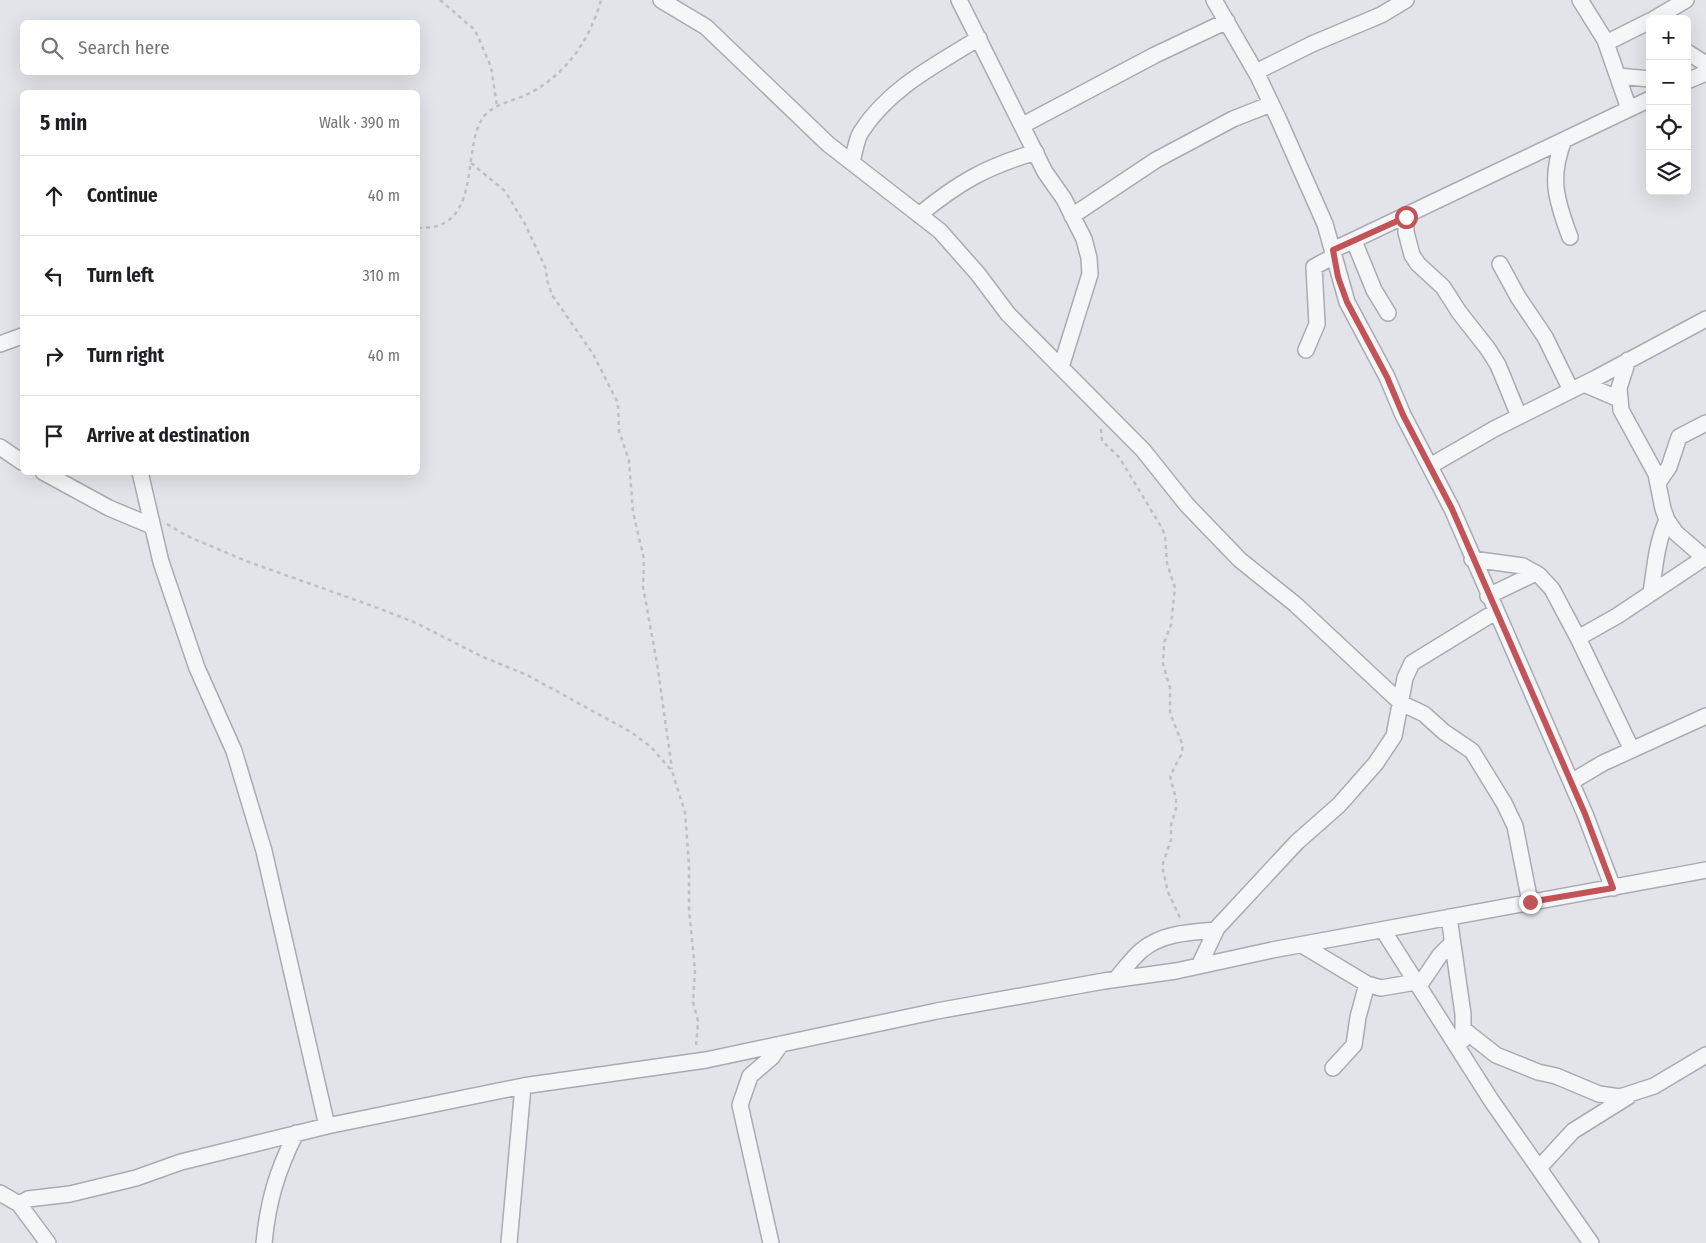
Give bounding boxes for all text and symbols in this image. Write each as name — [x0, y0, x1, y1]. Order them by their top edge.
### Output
map controls — [1646, 15, 1691, 195]
button: + — [1646, 15, 1691, 60]
search box — [20, 20, 420, 75]
icon: search — [38, 34, 66, 62]
text: Search here — [78, 36, 170, 59]
button: − — [1646, 60, 1691, 105]
button: locate — [1646, 105, 1691, 150]
text: 5 min — [40, 110, 87, 136]
text: Walk · 390 m — [319, 113, 400, 132]
button: layers — [1646, 150, 1691, 195]
icon: ahead — [40, 182, 68, 210]
text: Continue — [87, 184, 158, 207]
text: 40 m — [368, 186, 400, 205]
route start — [1395, 206, 1418, 229]
icon: left — [40, 262, 68, 290]
text: Turn left — [87, 264, 154, 287]
text: 310 m — [363, 266, 400, 285]
icon: right — [40, 342, 68, 370]
text: Turn right — [87, 344, 164, 367]
text: 40 m — [368, 346, 400, 365]
icon: arrive — [40, 422, 68, 450]
text: Arrive at destination — [87, 424, 250, 447]
route end — [1519, 891, 1542, 914]

